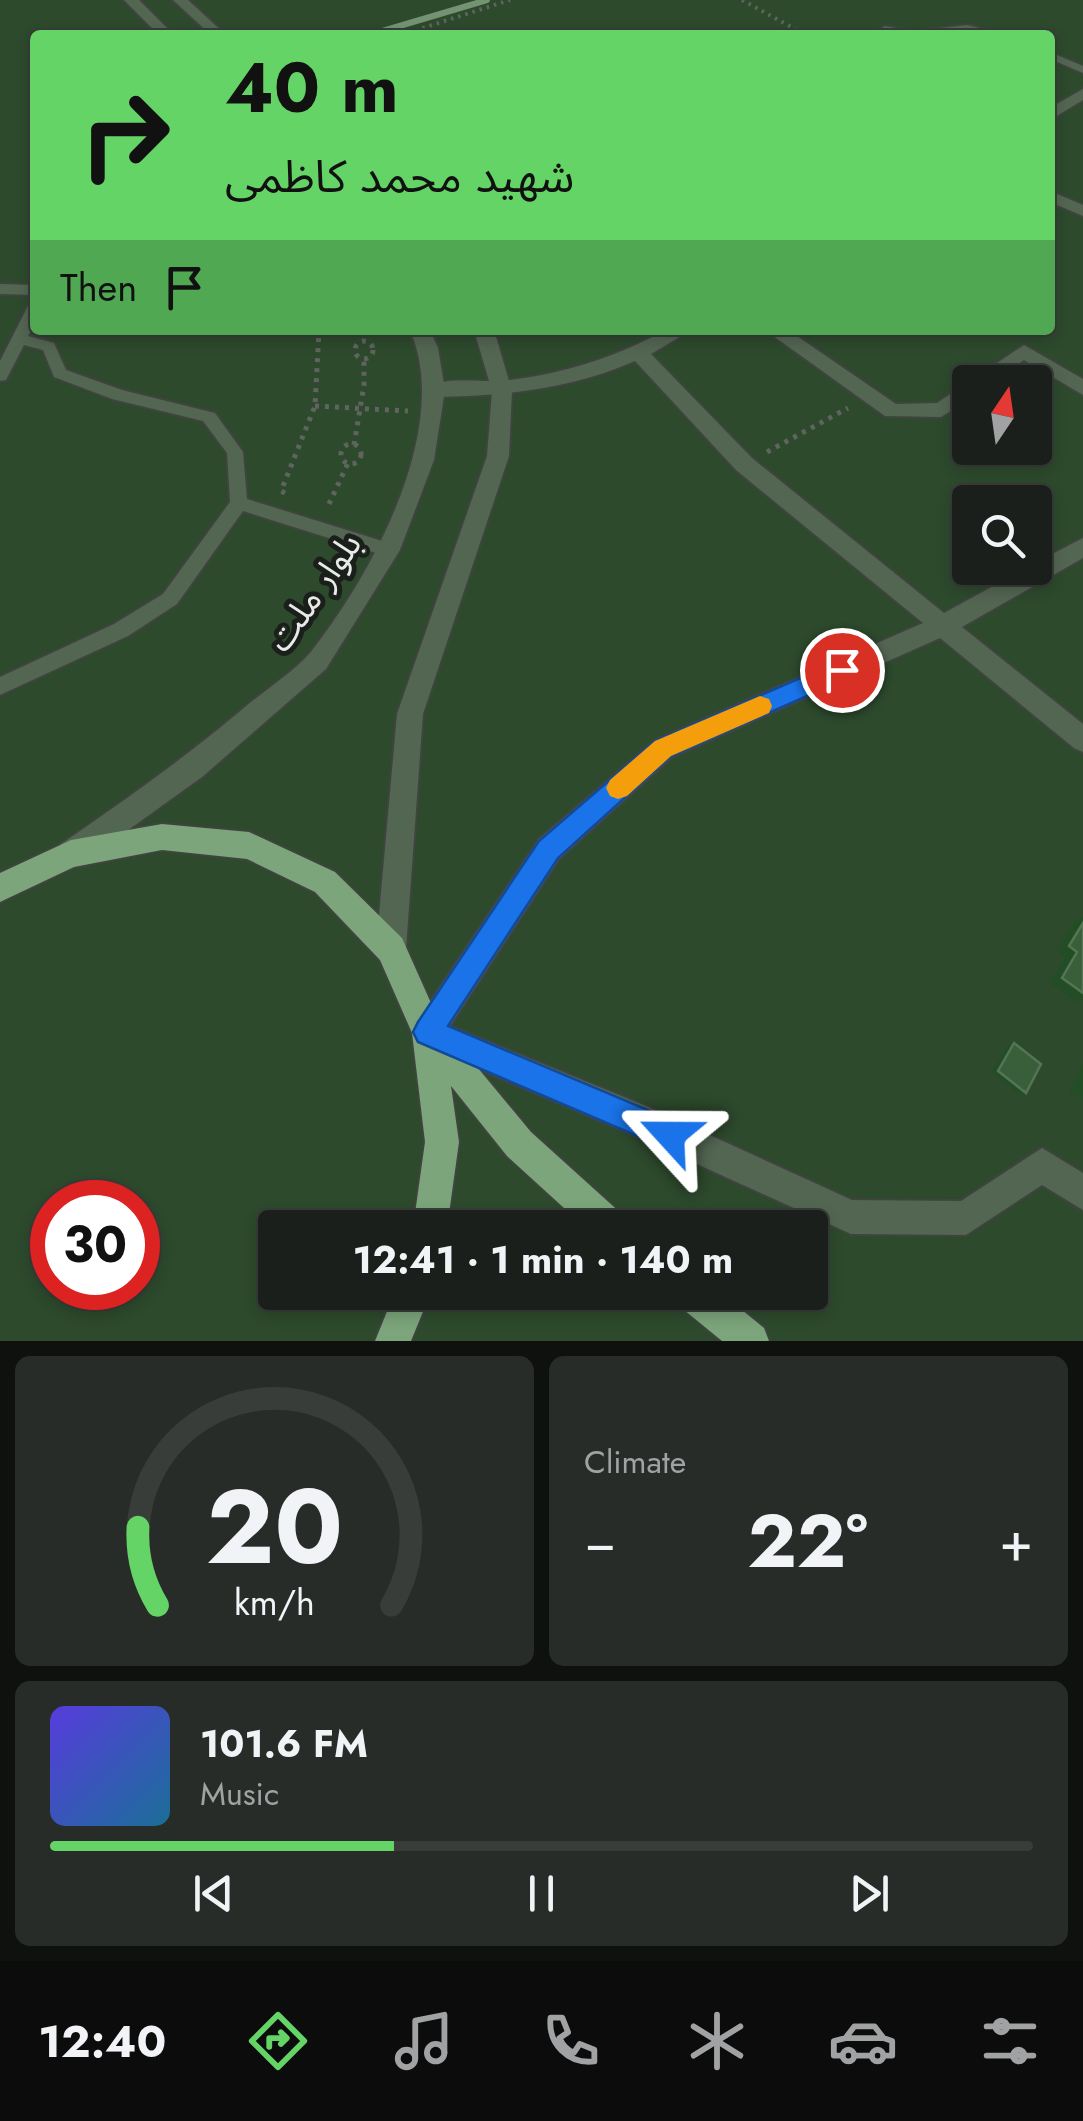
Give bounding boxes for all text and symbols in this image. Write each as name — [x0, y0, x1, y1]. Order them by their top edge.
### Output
text: 40 m — [225, 37, 399, 138]
icon: right — [60, 70, 190, 200]
text: شهید محمد کاظمی — [225, 144, 574, 209]
text: Then — [60, 260, 137, 315]
icon: arrive — [157, 260, 212, 315]
north arrow — [952, 365, 1052, 465]
map controls — [952, 365, 1052, 585]
button: search — [952, 485, 1052, 585]
street label: بلوار ملت — [255, 522, 373, 662]
pin — [800, 628, 885, 713]
icon: arrive — [815, 643, 870, 698]
position arrow — [618, 1083, 722, 1187]
speed limit sign: 30 — [30, 1180, 160, 1310]
text: 12:41 · 1 min · 140 m — [353, 1232, 733, 1287]
text: Climate — [584, 1439, 686, 1485]
text: 20 — [206, 1452, 343, 1602]
text: 22° — [747, 1487, 868, 1595]
text: − — [584, 1502, 616, 1582]
text: + — [999, 1502, 1033, 1582]
text: km/h — [234, 1577, 315, 1628]
text: 101.6 FM — [200, 1716, 368, 1771]
text: Music — [200, 1771, 279, 1817]
icon: previous — [186, 1866, 241, 1921]
icon: pause — [514, 1866, 569, 1921]
icon: next — [842, 1866, 897, 1921]
icon: directions — [243, 2006, 313, 2076]
icon: music — [389, 2006, 459, 2076]
icon: phone — [536, 2006, 606, 2076]
icon: climate — [682, 2006, 752, 2076]
icon: car — [828, 2006, 898, 2076]
icon: filters — [975, 2006, 1045, 2076]
text: 12:40 — [38, 2009, 166, 2074]

